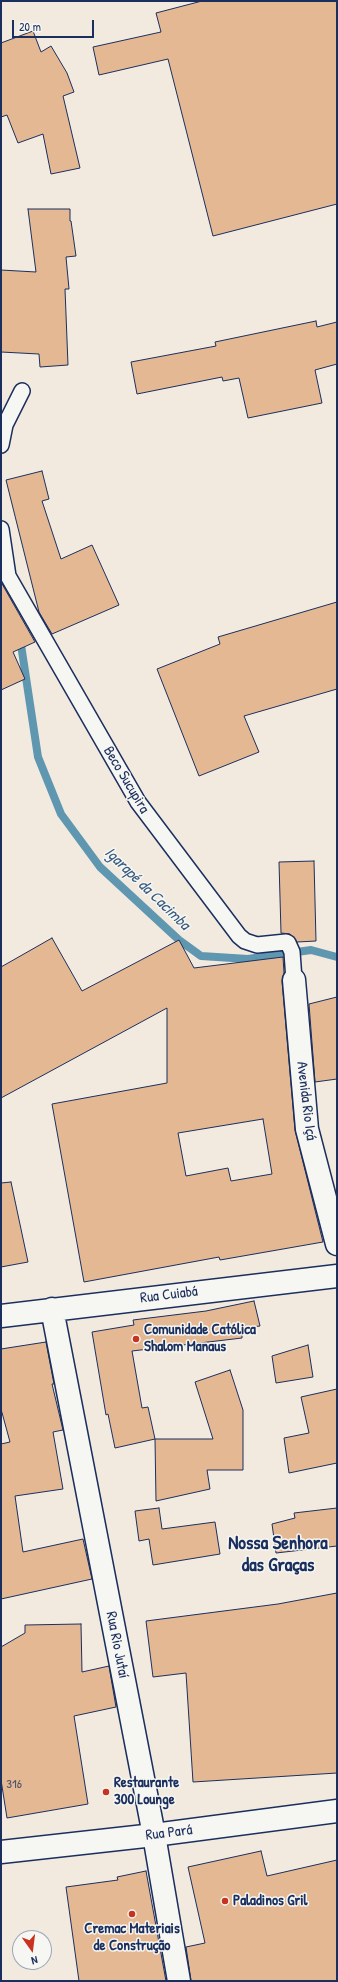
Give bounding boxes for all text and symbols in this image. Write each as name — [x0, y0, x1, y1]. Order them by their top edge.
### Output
scale bar — [14, 12, 96, 38]
text: 20 m — [19, 18, 41, 35]
street label: Beco Sucupira — [99, 743, 153, 817]
water label: Igarapé da Cacimba — [100, 843, 194, 935]
street label: Avenida Rio Içá — [292, 1060, 320, 1142]
street label: Rua Cuiabá — [139, 1283, 199, 1307]
place label: Comunidade Católica Shalom Manaus — [144, 1321, 256, 1356]
marker: Comunidade Católica Shalom Manaus — [131, 1334, 141, 1344]
district label: Nossa Senhora das Graças — [228, 1533, 328, 1577]
street label: Rua Rio Jutaí — [102, 1610, 132, 1680]
place label: Restaurante 300 Lounge — [114, 1774, 179, 1809]
house number: 316 — [6, 1777, 22, 1793]
marker: Restaurante 300 Lounge — [101, 1787, 111, 1797]
street label: Rua Pará — [145, 1821, 193, 1845]
place label: Paladinos Gril — [233, 1892, 308, 1910]
marker: Paladinos Gril — [220, 1896, 230, 1906]
marker: Cremac Materiais de Construção — [127, 1909, 137, 1919]
place label: Cremac Materiais de Construção — [84, 1920, 180, 1955]
north arrow — [12, 1930, 52, 1970]
text: N — [30, 1953, 39, 1968]

